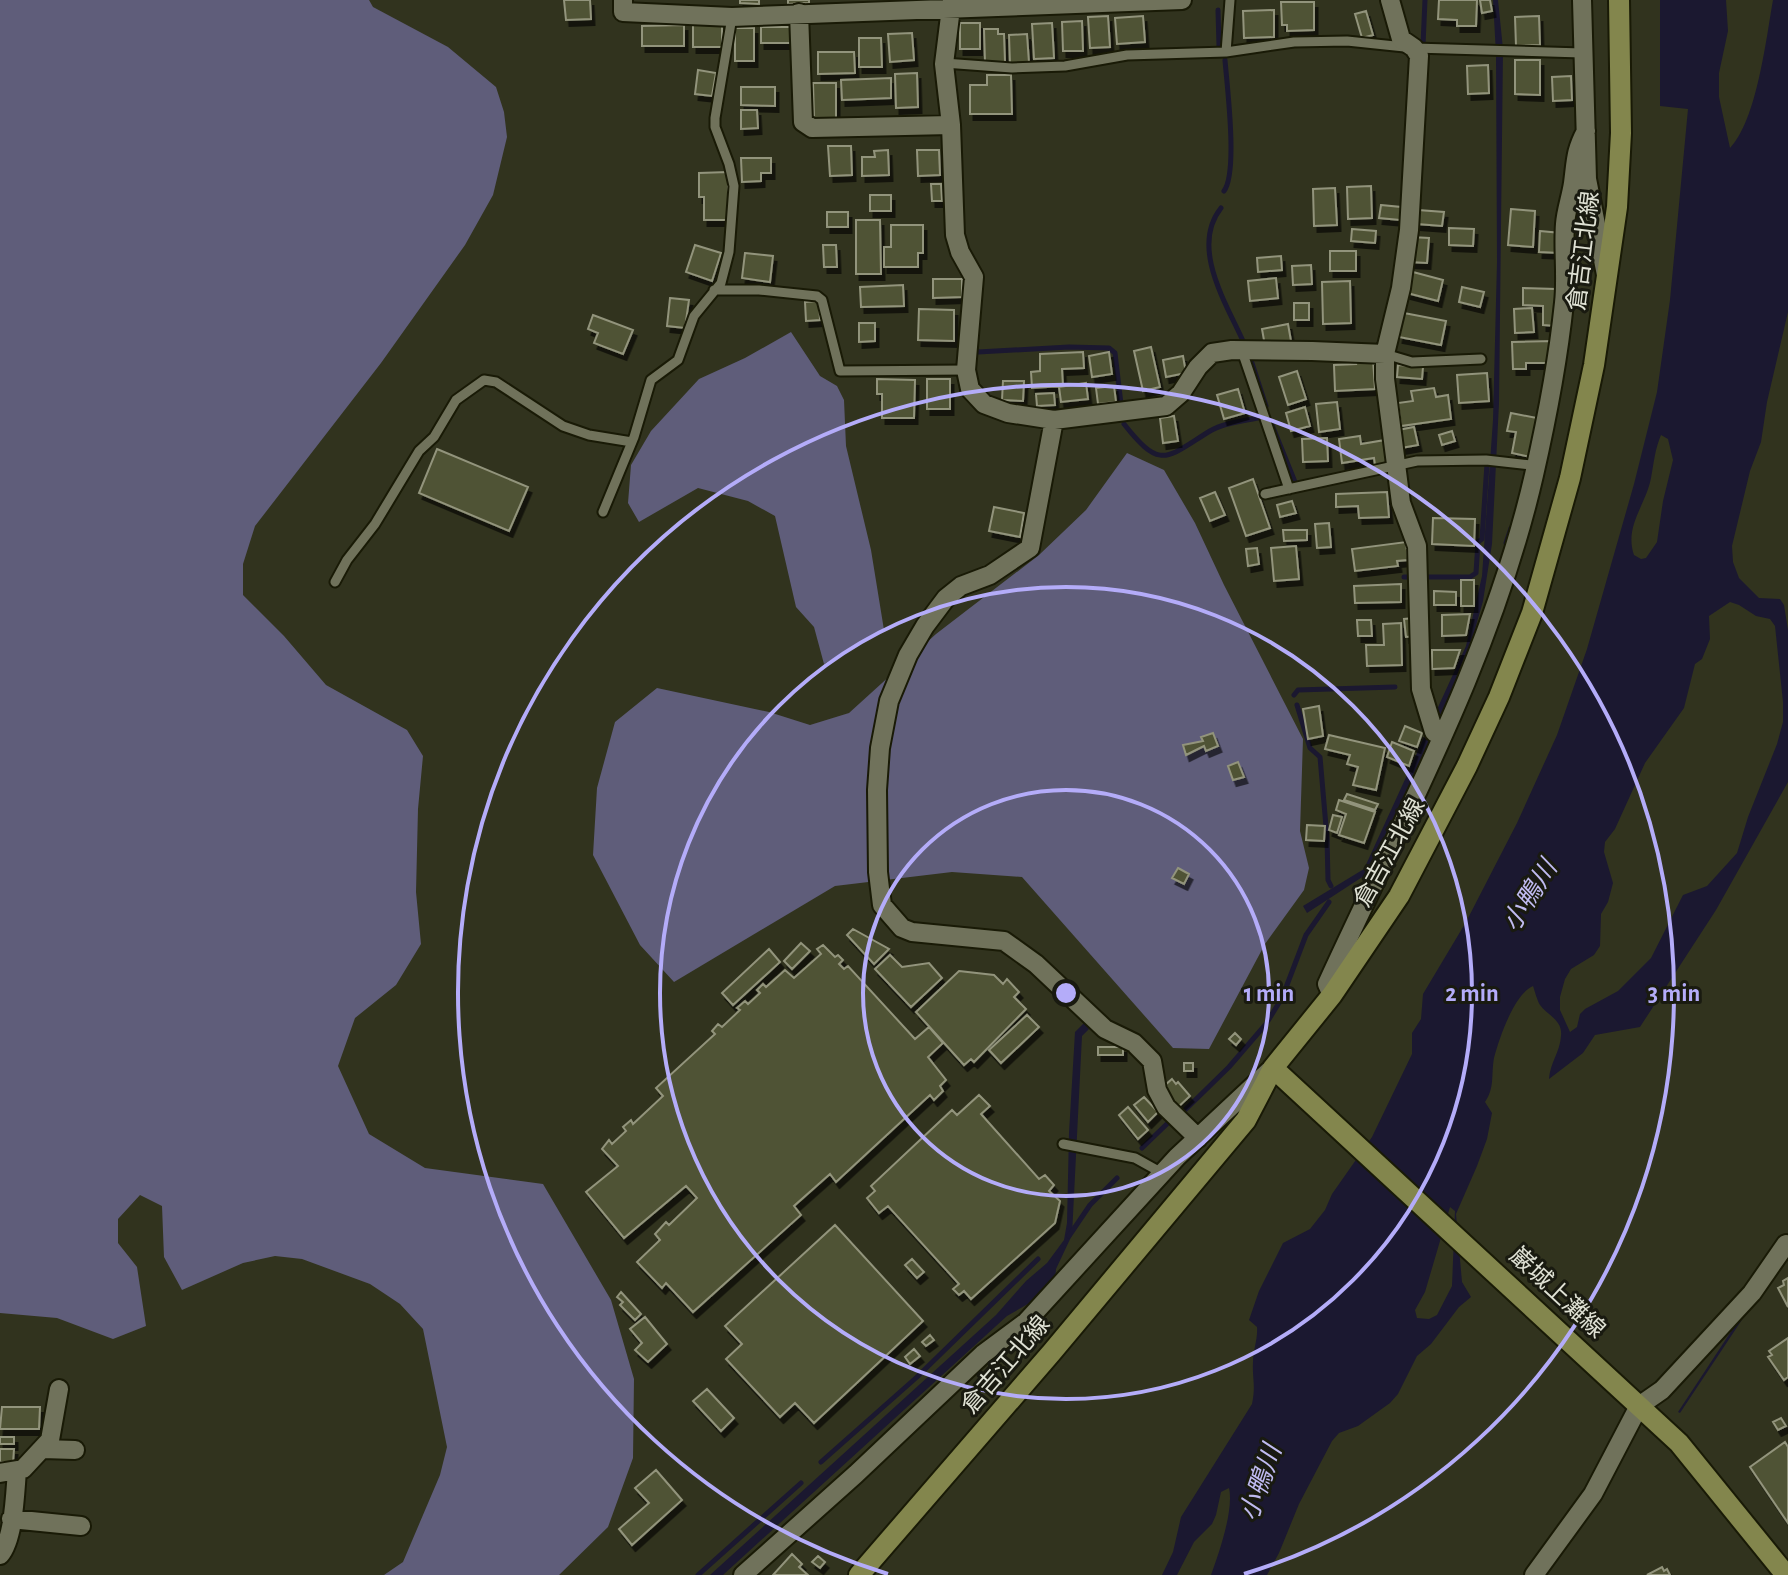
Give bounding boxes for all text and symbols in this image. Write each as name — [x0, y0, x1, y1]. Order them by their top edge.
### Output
street label: 倉吉江北線 — [1563, 190, 1603, 312]
street label: 倉吉江北線 — [1349, 794, 1430, 911]
water label: 小鴨川 — [1497, 853, 1563, 936]
centre of rings — [1052, 979, 1080, 1007]
text: 1 min — [1244, 982, 1294, 1006]
text: 2 min — [1445, 982, 1499, 1006]
text: 3 min — [1648, 982, 1700, 1006]
street label: 巌城上灘線 — [1505, 1242, 1610, 1343]
street label: 倉吉江北線 — [956, 1311, 1054, 1418]
water label: 小鴨川 — [1235, 1439, 1287, 1524]

